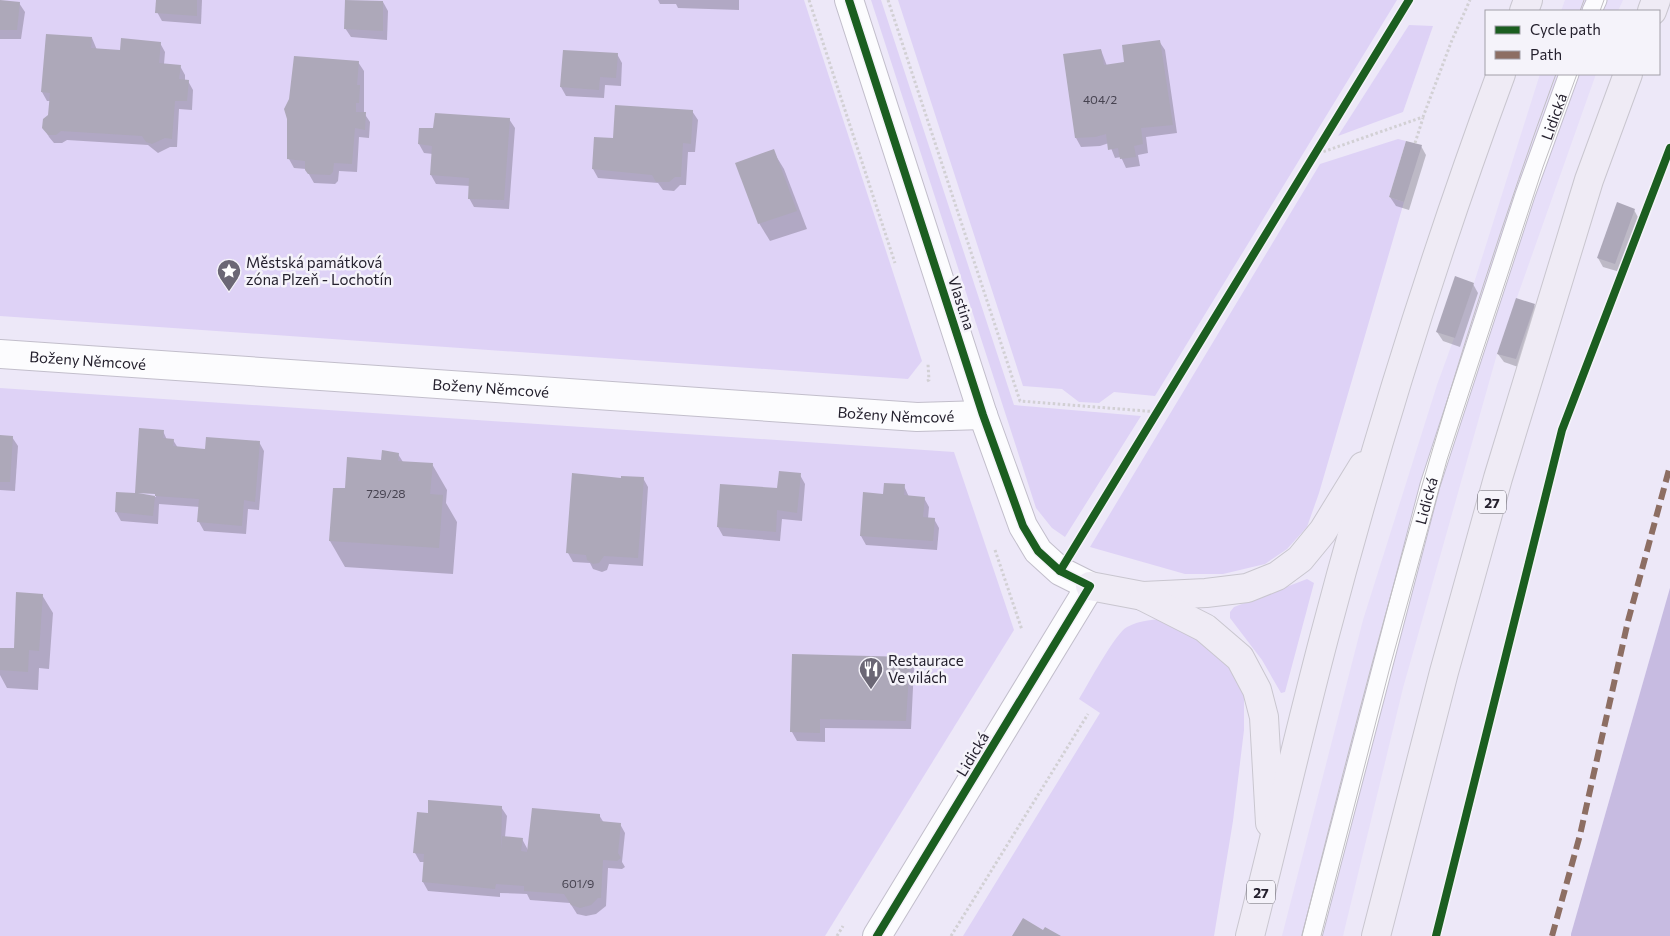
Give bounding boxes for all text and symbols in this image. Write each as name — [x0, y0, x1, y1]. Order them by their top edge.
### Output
legend — [1485, 10, 1660, 75]
text: Cycle path — [1530, 20, 1601, 38]
text: Path — [1530, 45, 1562, 63]
street label: Lidická — [1537, 91, 1570, 142]
house number: 404/2 — [1083, 92, 1117, 106]
place label: Městská památková zóna Plzeň - Lochotín — [246, 253, 392, 288]
place icon: Městská památková zóna Plzeň - Lochotín — [216, 258, 242, 292]
street label: Vlastina — [945, 274, 979, 332]
street label: Boženy Němcové — [29, 347, 147, 373]
street label: Boženy Němcové — [432, 375, 550, 401]
street label: Boženy Němcové — [837, 403, 955, 426]
street label: Lidická — [1411, 475, 1441, 526]
house number: 729/28 — [366, 486, 406, 500]
road number: 27 — [1478, 491, 1506, 514]
place label: Restaurace Ve vilách — [888, 651, 964, 686]
restaurant icon: Restaurace Ve vilách — [858, 656, 884, 690]
street label: Lidická — [952, 729, 992, 779]
house number: 601/9 — [562, 876, 594, 890]
road number: 27 — [1247, 880, 1275, 904]

